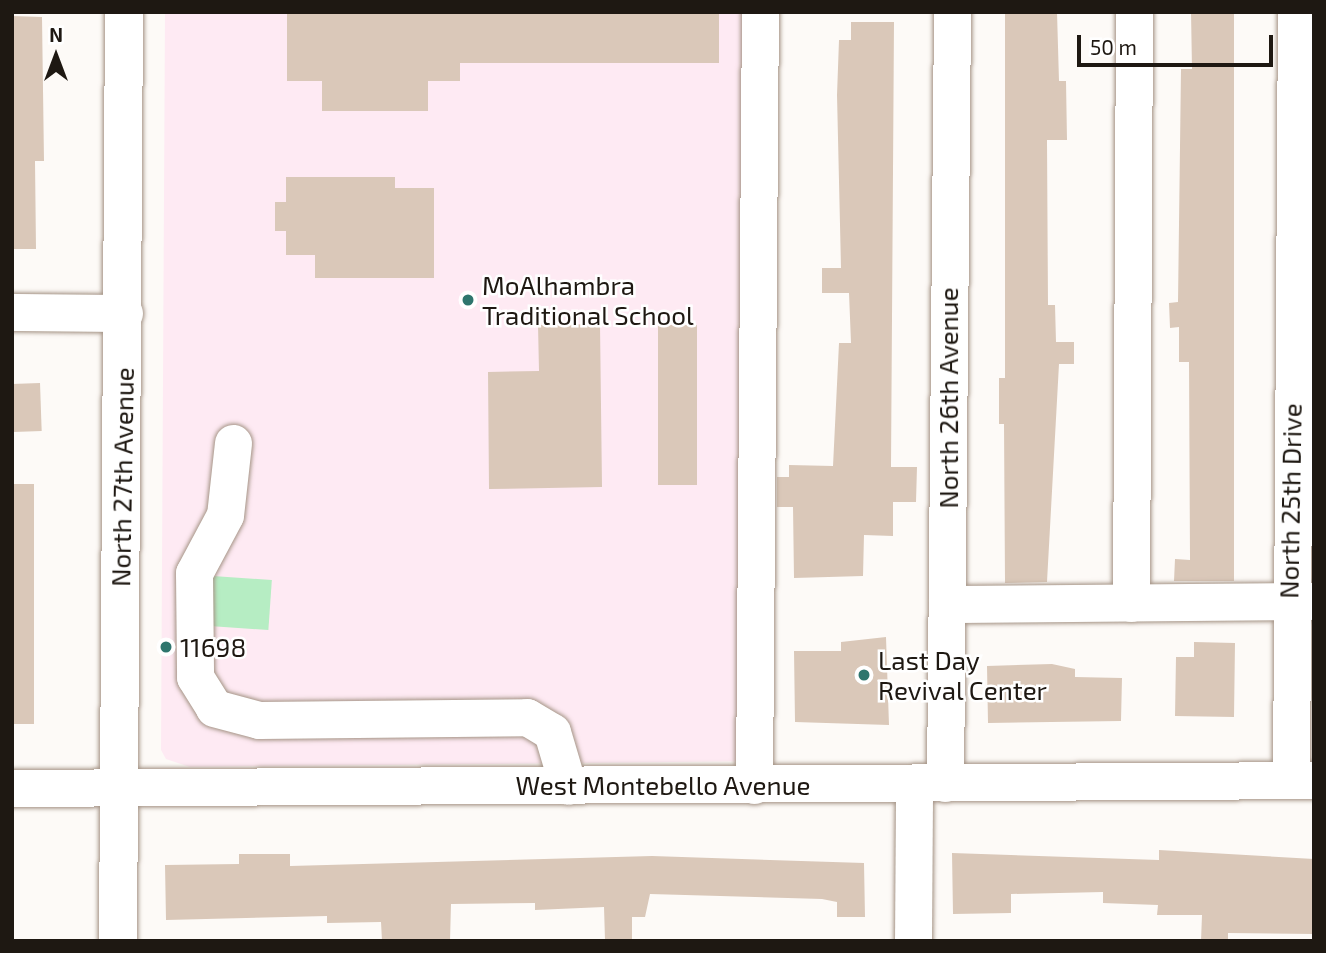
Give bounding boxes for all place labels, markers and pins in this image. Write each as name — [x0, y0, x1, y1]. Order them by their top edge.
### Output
place label: MoAlhambra Traditional School — [482, 269, 694, 330]
marker: MoAlhambra Traditional School — [460, 292, 476, 308]
place label: 11698 — [180, 631, 246, 663]
marker: 11698 — [158, 639, 174, 655]
place label: Last Day Revival Center — [878, 644, 1048, 706]
marker: Last Day Revival Center — [856, 667, 872, 683]

